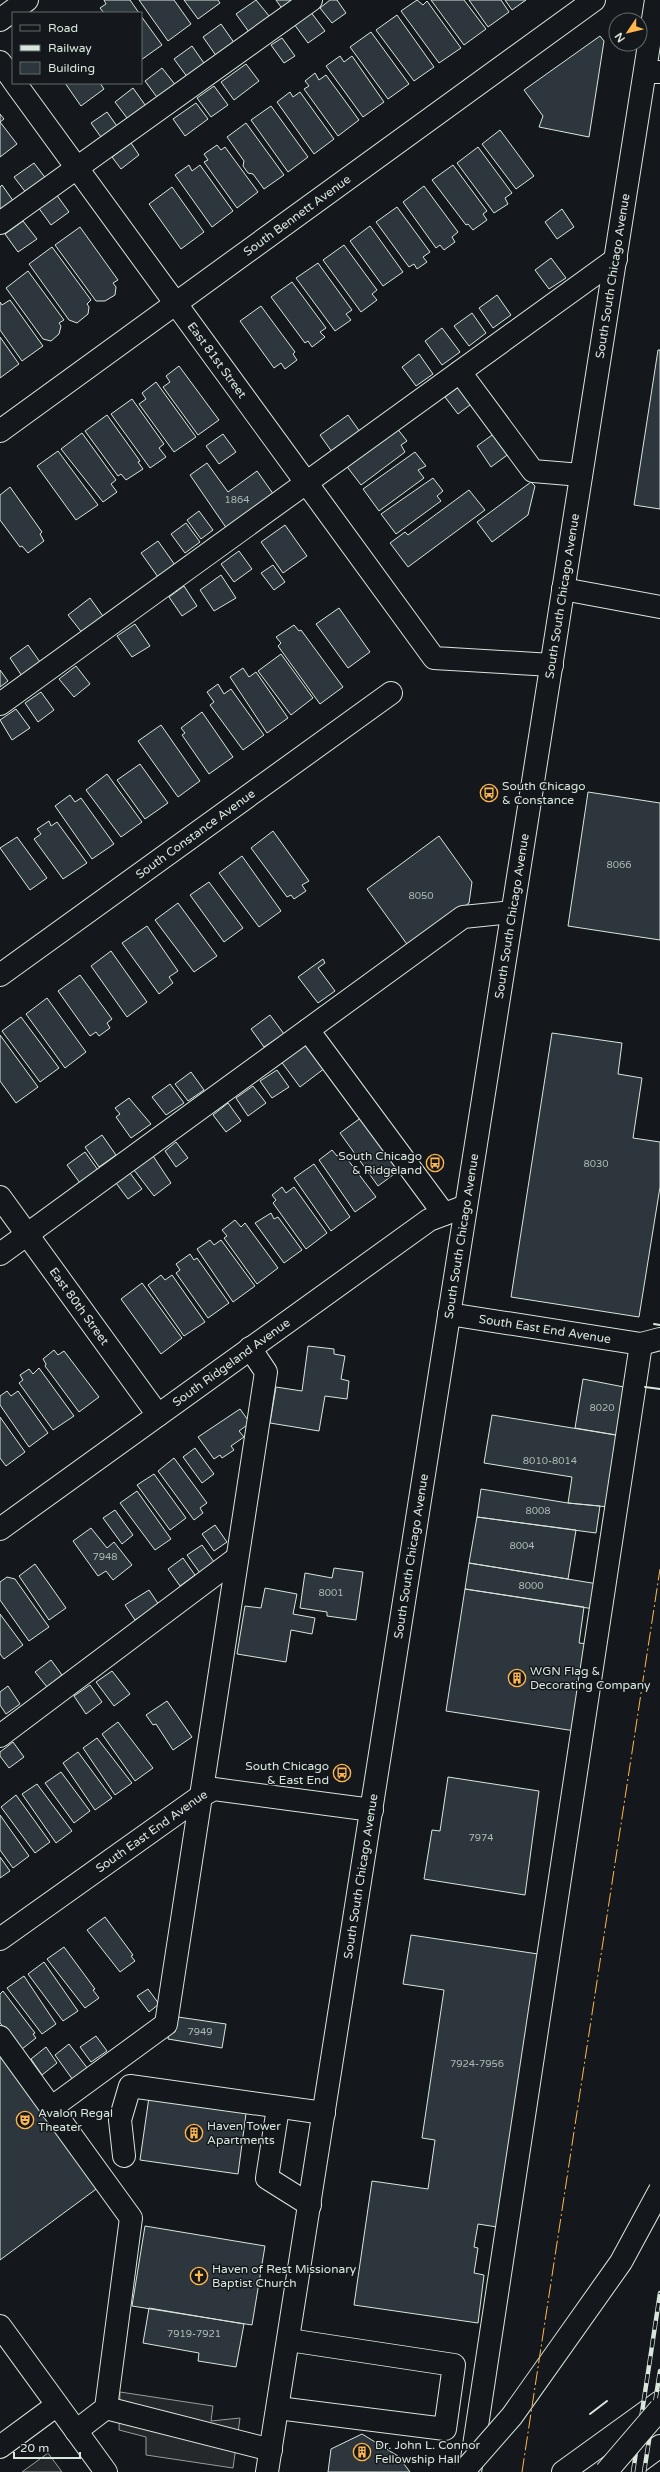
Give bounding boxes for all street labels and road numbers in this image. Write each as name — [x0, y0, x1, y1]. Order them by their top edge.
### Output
street label: South Bennett Avenue — [241, 172, 353, 259]
street label: South South Chicago Avenue — [593, 192, 632, 360]
street label: East 81st Street — [185, 319, 250, 401]
street label: South South Chicago Avenue — [542, 512, 582, 680]
street label: South Constance Avenue — [133, 786, 258, 882]
street label: South South Chicago Avenue — [492, 832, 532, 1000]
street label: South South Chicago Avenue — [442, 1152, 481, 1320]
street label: East 80th Street — [46, 1265, 112, 1348]
street label: South East End Avenue — [478, 1312, 612, 1346]
street label: South Ridgeland Avenue — [170, 1315, 293, 1409]
street label: South South Chicago Avenue — [391, 1473, 431, 1640]
street label: South East End Avenue — [93, 1787, 210, 1876]
street label: South South Chicago Avenue — [341, 1793, 381, 1960]

